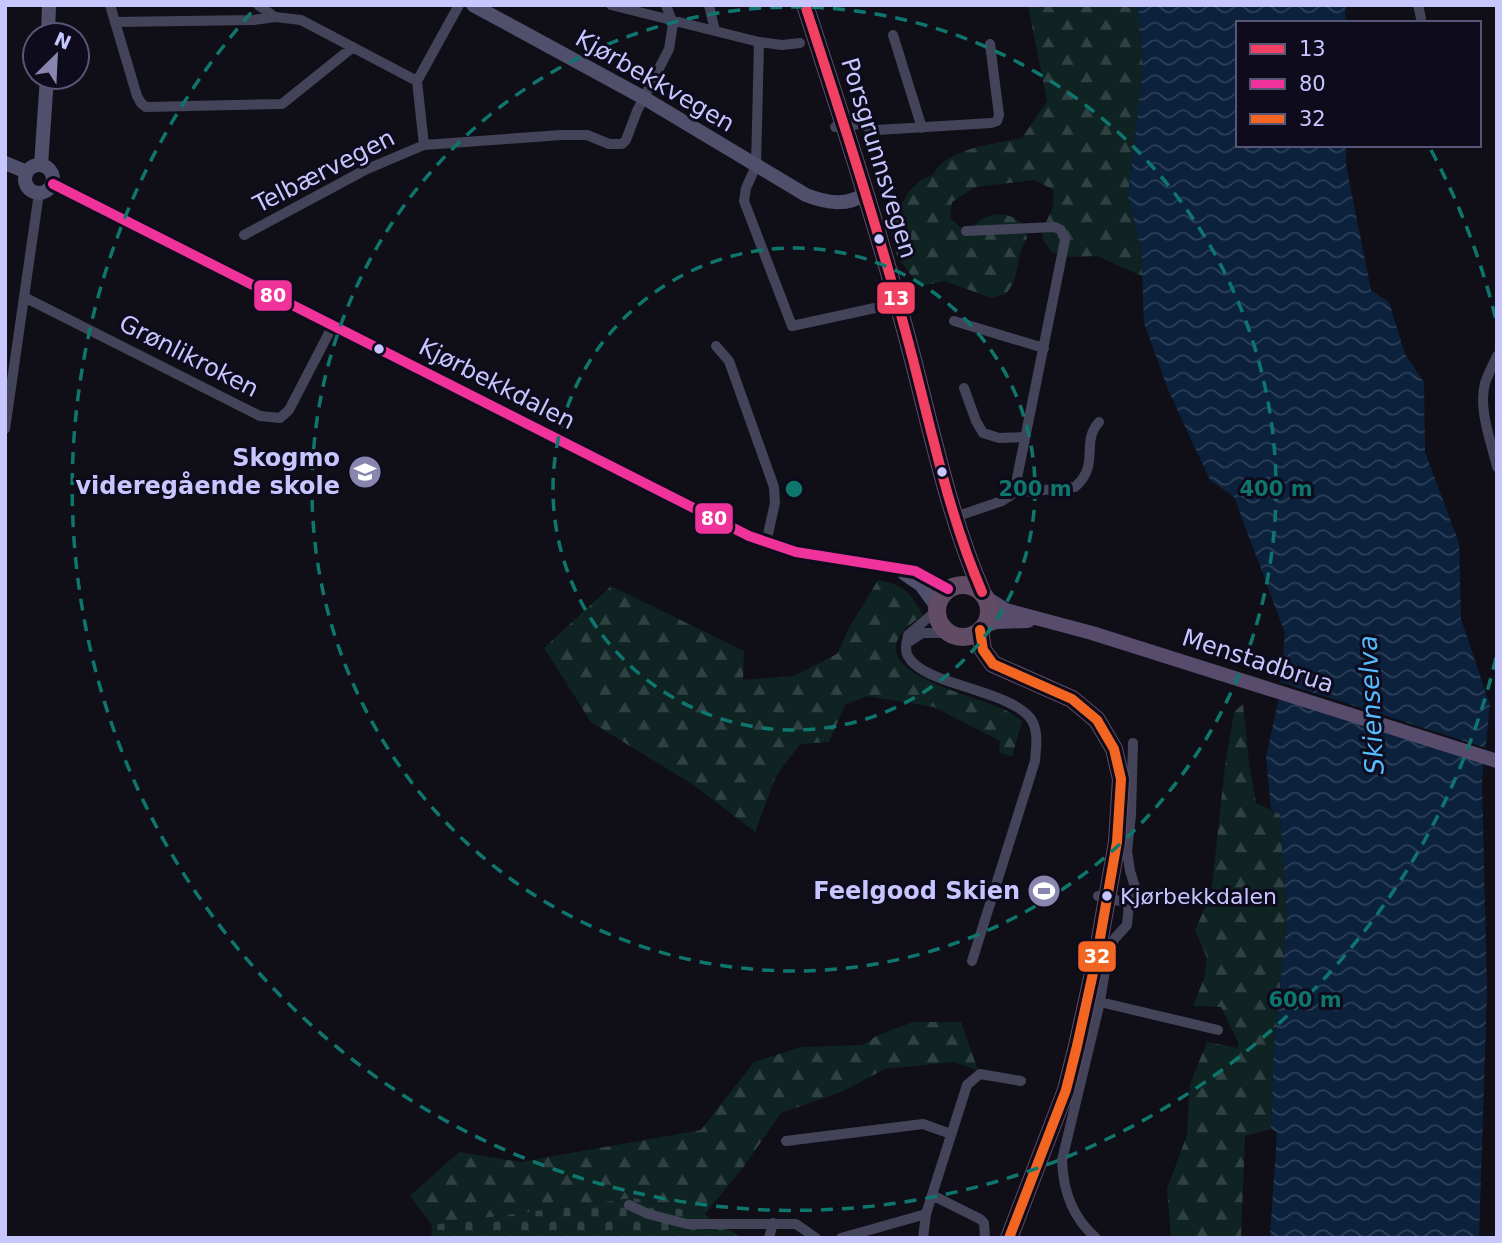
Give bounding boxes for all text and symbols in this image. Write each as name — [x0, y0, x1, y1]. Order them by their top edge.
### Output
north arrow — [21, 21, 91, 91]
legend — [1236, 21, 1481, 147]
street label: Kjørbekkvegen — [571, 24, 739, 138]
text: N — [51, 27, 75, 54]
text: 13 — [1299, 37, 1326, 61]
street label: Porsgrunnsvegen — [835, 54, 923, 262]
text: 80 — [1299, 72, 1326, 96]
text: 32 — [1299, 107, 1326, 131]
street label: Telbærvegen — [248, 123, 399, 219]
unlabelled marker — [872, 232, 886, 246]
line badge: 80 — [253, 279, 293, 312]
line badge: 13 — [876, 281, 916, 315]
text: 80 — [260, 284, 286, 306]
text: 13 — [883, 287, 909, 309]
street label: Grønlikroken — [115, 309, 263, 403]
street label: Kjørbekkdalen — [414, 333, 580, 435]
unlabelled marker — [372, 342, 386, 356]
place label: Skogmo videregående skole — [75, 444, 340, 500]
school or university icon: Skogmo videregående skole — [346, 453, 384, 491]
unlabelled marker — [935, 465, 949, 479]
centre of rings — [782, 477, 806, 501]
text: 200 m — [998, 477, 1072, 501]
text: 400 m — [1239, 477, 1313, 501]
line badge: 80 — [694, 502, 734, 535]
text: 80 — [701, 507, 727, 529]
street label: Menstadbrua — [1179, 623, 1337, 699]
water label: Skienselva — [1352, 635, 1390, 775]
sports icon: Feelgood Skien — [1025, 872, 1063, 910]
place label: Feelgood Skien — [813, 877, 1020, 905]
place label: Kjørbekkdalen — [1120, 884, 1277, 909]
marker: Kjørbekkdalen — [1100, 889, 1114, 903]
line badge: 32 — [1077, 940, 1117, 973]
text: 32 — [1084, 945, 1110, 967]
text: 600 m — [1268, 988, 1342, 1012]

